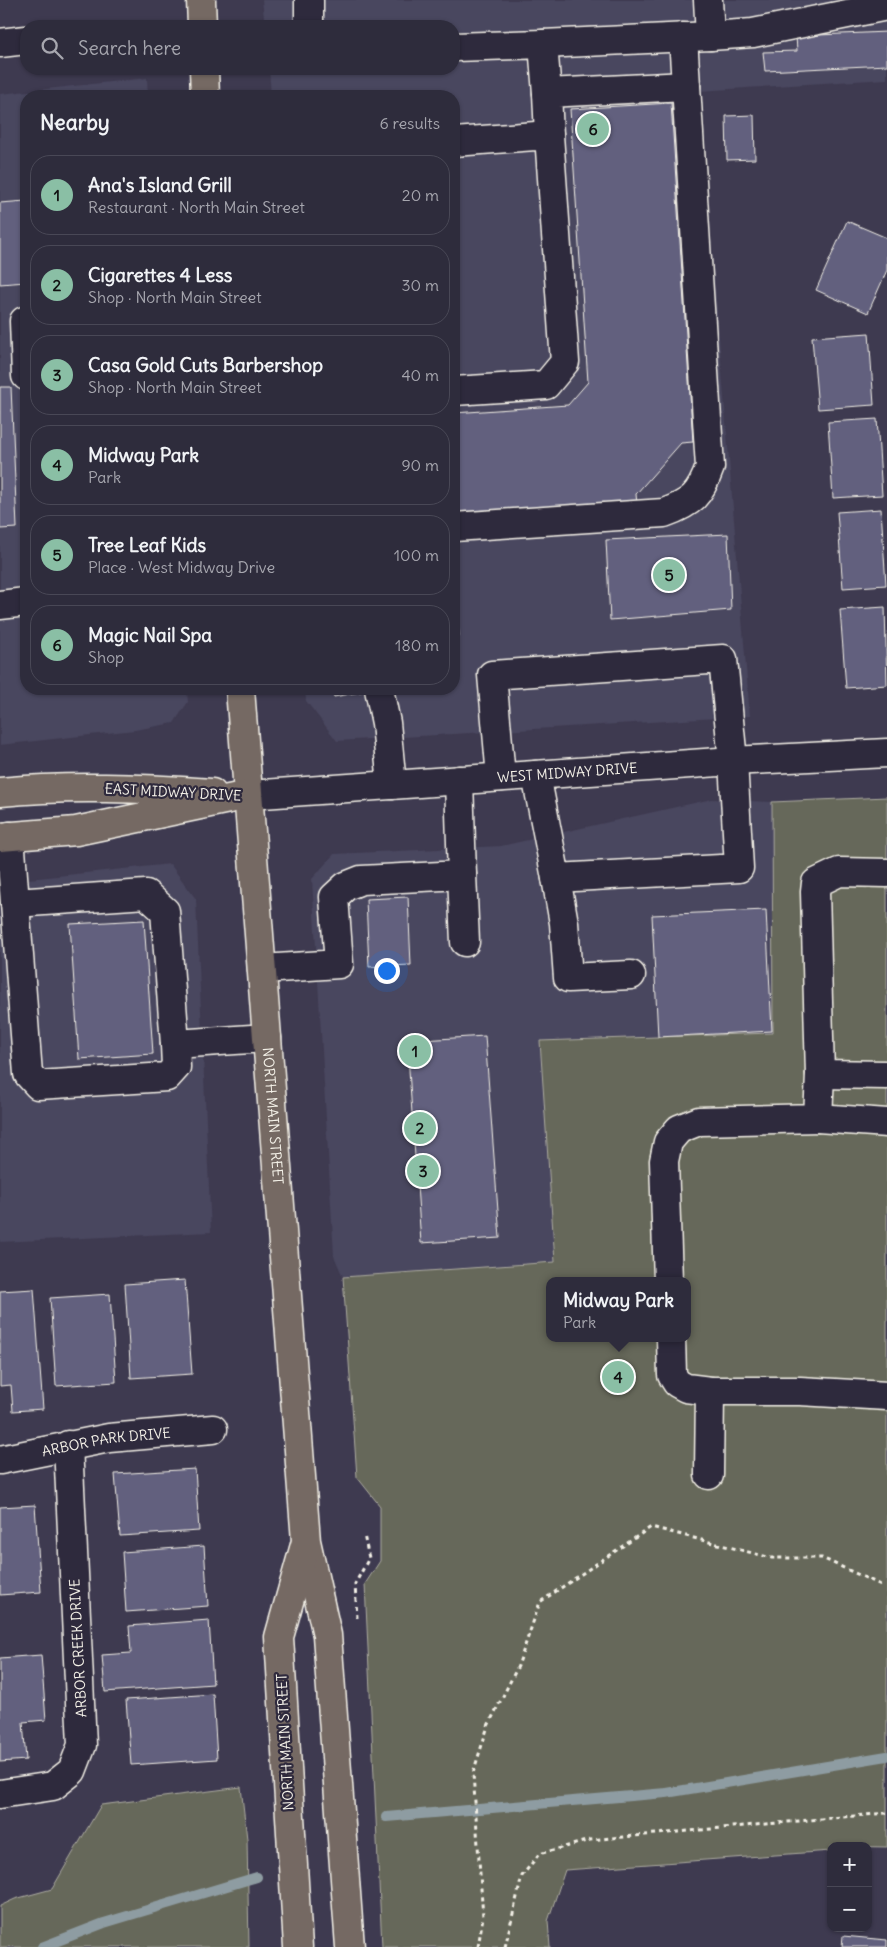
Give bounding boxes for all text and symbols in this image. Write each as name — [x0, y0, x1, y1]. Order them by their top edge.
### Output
search box — [20, 20, 460, 75]
icon: search — [38, 34, 66, 62]
text: Search here — [78, 36, 181, 60]
text: Nearby — [40, 109, 110, 136]
pin: 6 — [577, 110, 609, 148]
text: 6 results — [379, 113, 440, 133]
text: Ana's Island Grill — [88, 173, 232, 197]
text: 1 — [54, 185, 60, 205]
text: 20 m — [402, 185, 439, 205]
text: Restaurant · North Main Street — [88, 197, 305, 217]
text: Cigarettes 4 Less — [88, 263, 232, 287]
text: 2 — [53, 275, 61, 295]
text: 30 m — [402, 275, 439, 295]
text: Shop · North Main Street — [88, 287, 262, 307]
text: Casa Gold Cuts Barbershop — [88, 353, 323, 377]
text: 3 — [52, 365, 62, 385]
text: 40 m — [401, 365, 439, 385]
text: Shop · North Main Street — [88, 377, 262, 397]
text: Midway Park — [88, 443, 199, 467]
text: 4 — [52, 455, 62, 475]
text: 90 m — [401, 455, 439, 475]
text: Park — [88, 467, 121, 487]
text: Tree Leaf Kids — [88, 533, 206, 557]
text: 5 — [52, 545, 62, 565]
text: 100 m — [394, 545, 439, 565]
pin: 5 — [653, 556, 685, 594]
text: Place · West Midway Drive — [88, 557, 275, 577]
text: Magic Nail Spa — [88, 623, 212, 647]
text: 6 — [52, 635, 62, 655]
text: 180 m — [395, 635, 439, 655]
text: Shop — [88, 647, 124, 667]
street label: WEST MIDWAY DRIVE — [497, 759, 638, 787]
street label: EAST MIDWAY DRIVE — [104, 779, 242, 805]
your location — [374, 958, 400, 984]
pin: 1 — [399, 1032, 431, 1070]
street label: NORTH MAIN STREET — [259, 1047, 287, 1185]
pin: 2 — [404, 1109, 436, 1147]
pin: 3 — [407, 1152, 439, 1190]
popup — [546, 1277, 691, 1342]
text: Midway Park — [563, 1288, 674, 1312]
text: Park — [563, 1312, 596, 1332]
pin: 4 — [602, 1358, 634, 1396]
street label: ARBOR PARK DRIVE — [40, 1424, 171, 1460]
street label: ARBOR CREEK DRIVE — [65, 1578, 91, 1718]
street label: NORTH MAIN STREET — [272, 1673, 298, 1811]
map controls — [827, 1842, 872, 1932]
button: + — [827, 1842, 872, 1887]
button: − — [827, 1887, 872, 1932]

